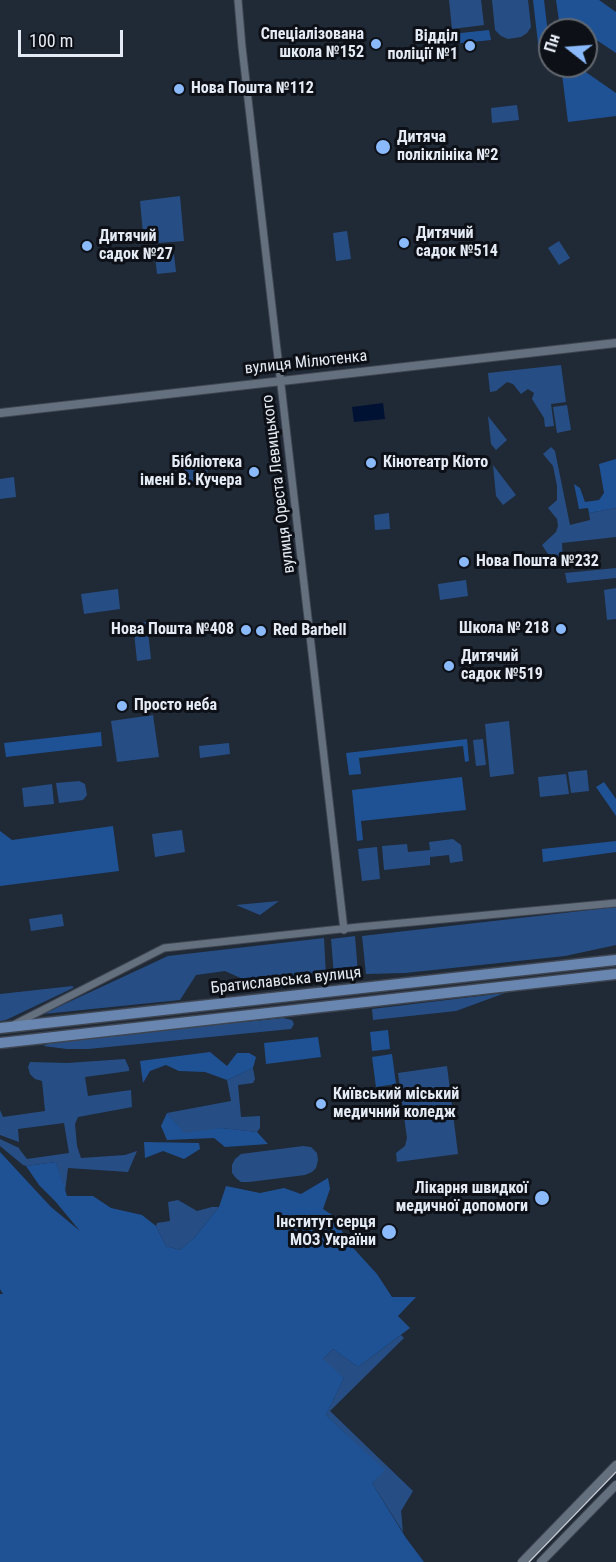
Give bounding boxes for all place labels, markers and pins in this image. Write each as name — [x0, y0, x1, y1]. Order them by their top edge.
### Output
place label: Спеціалізована школа №152 — [261, 25, 364, 63]
place label: Відділ поліції №1 — [388, 27, 458, 65]
marker: Спеціалізована школа №152 — [369, 37, 383, 51]
marker: Відділ поліції №1 — [463, 39, 477, 53]
place label: Нова Пошта №112 — [191, 79, 314, 99]
marker: Нова Пошта №112 — [172, 82, 186, 96]
place label: Дитяча поліклініка №2 — [397, 128, 498, 166]
marker: Дитяча поліклініка №2 — [374, 138, 392, 156]
place label: Дитячий садок №514 — [416, 224, 498, 262]
place label: Дитячий садок №27 — [99, 227, 173, 265]
marker: Дитячий садок №514 — [397, 236, 411, 250]
marker: Дитячий садок №27 — [80, 239, 94, 253]
place label: Бібліотека імені В. Кучера — [140, 453, 242, 491]
place label: Кінотеатр Кіото — [383, 453, 488, 473]
marker: Кінотеатр Кіото — [364, 456, 378, 470]
marker: Бібліотека імені В. Кучера — [247, 465, 261, 479]
place label: Нова Пошта №232 — [476, 552, 599, 572]
marker: Нова Пошта №232 — [457, 555, 471, 569]
place label: Школа № 218 — [459, 619, 549, 639]
place label: Нова Пошта №408 — [111, 620, 234, 640]
place label: Red Barbell — [273, 621, 347, 641]
marker: Школа № 218 — [554, 622, 568, 636]
marker: Нова Пошта №408 — [239, 623, 253, 637]
marker: Red Barbell — [254, 624, 268, 638]
place label: Дитячий садок №519 — [461, 647, 543, 685]
marker: Дитячий садок №519 — [442, 659, 456, 673]
place label: Просто неба — [134, 696, 217, 716]
marker: Просто неба — [115, 699, 129, 713]
place label: Київський міський медичний коледж — [333, 1085, 459, 1123]
marker: Київський міський медичний коледж — [314, 1097, 328, 1111]
place label: Лікарня швидкої медичної допомоги — [396, 1179, 528, 1217]
marker: Лікарня швидкої медичної допомоги — [533, 1189, 551, 1207]
place label: Інститут серця МОЗ України — [276, 1213, 376, 1251]
marker: Інститут серця МОЗ України — [380, 1223, 398, 1241]

